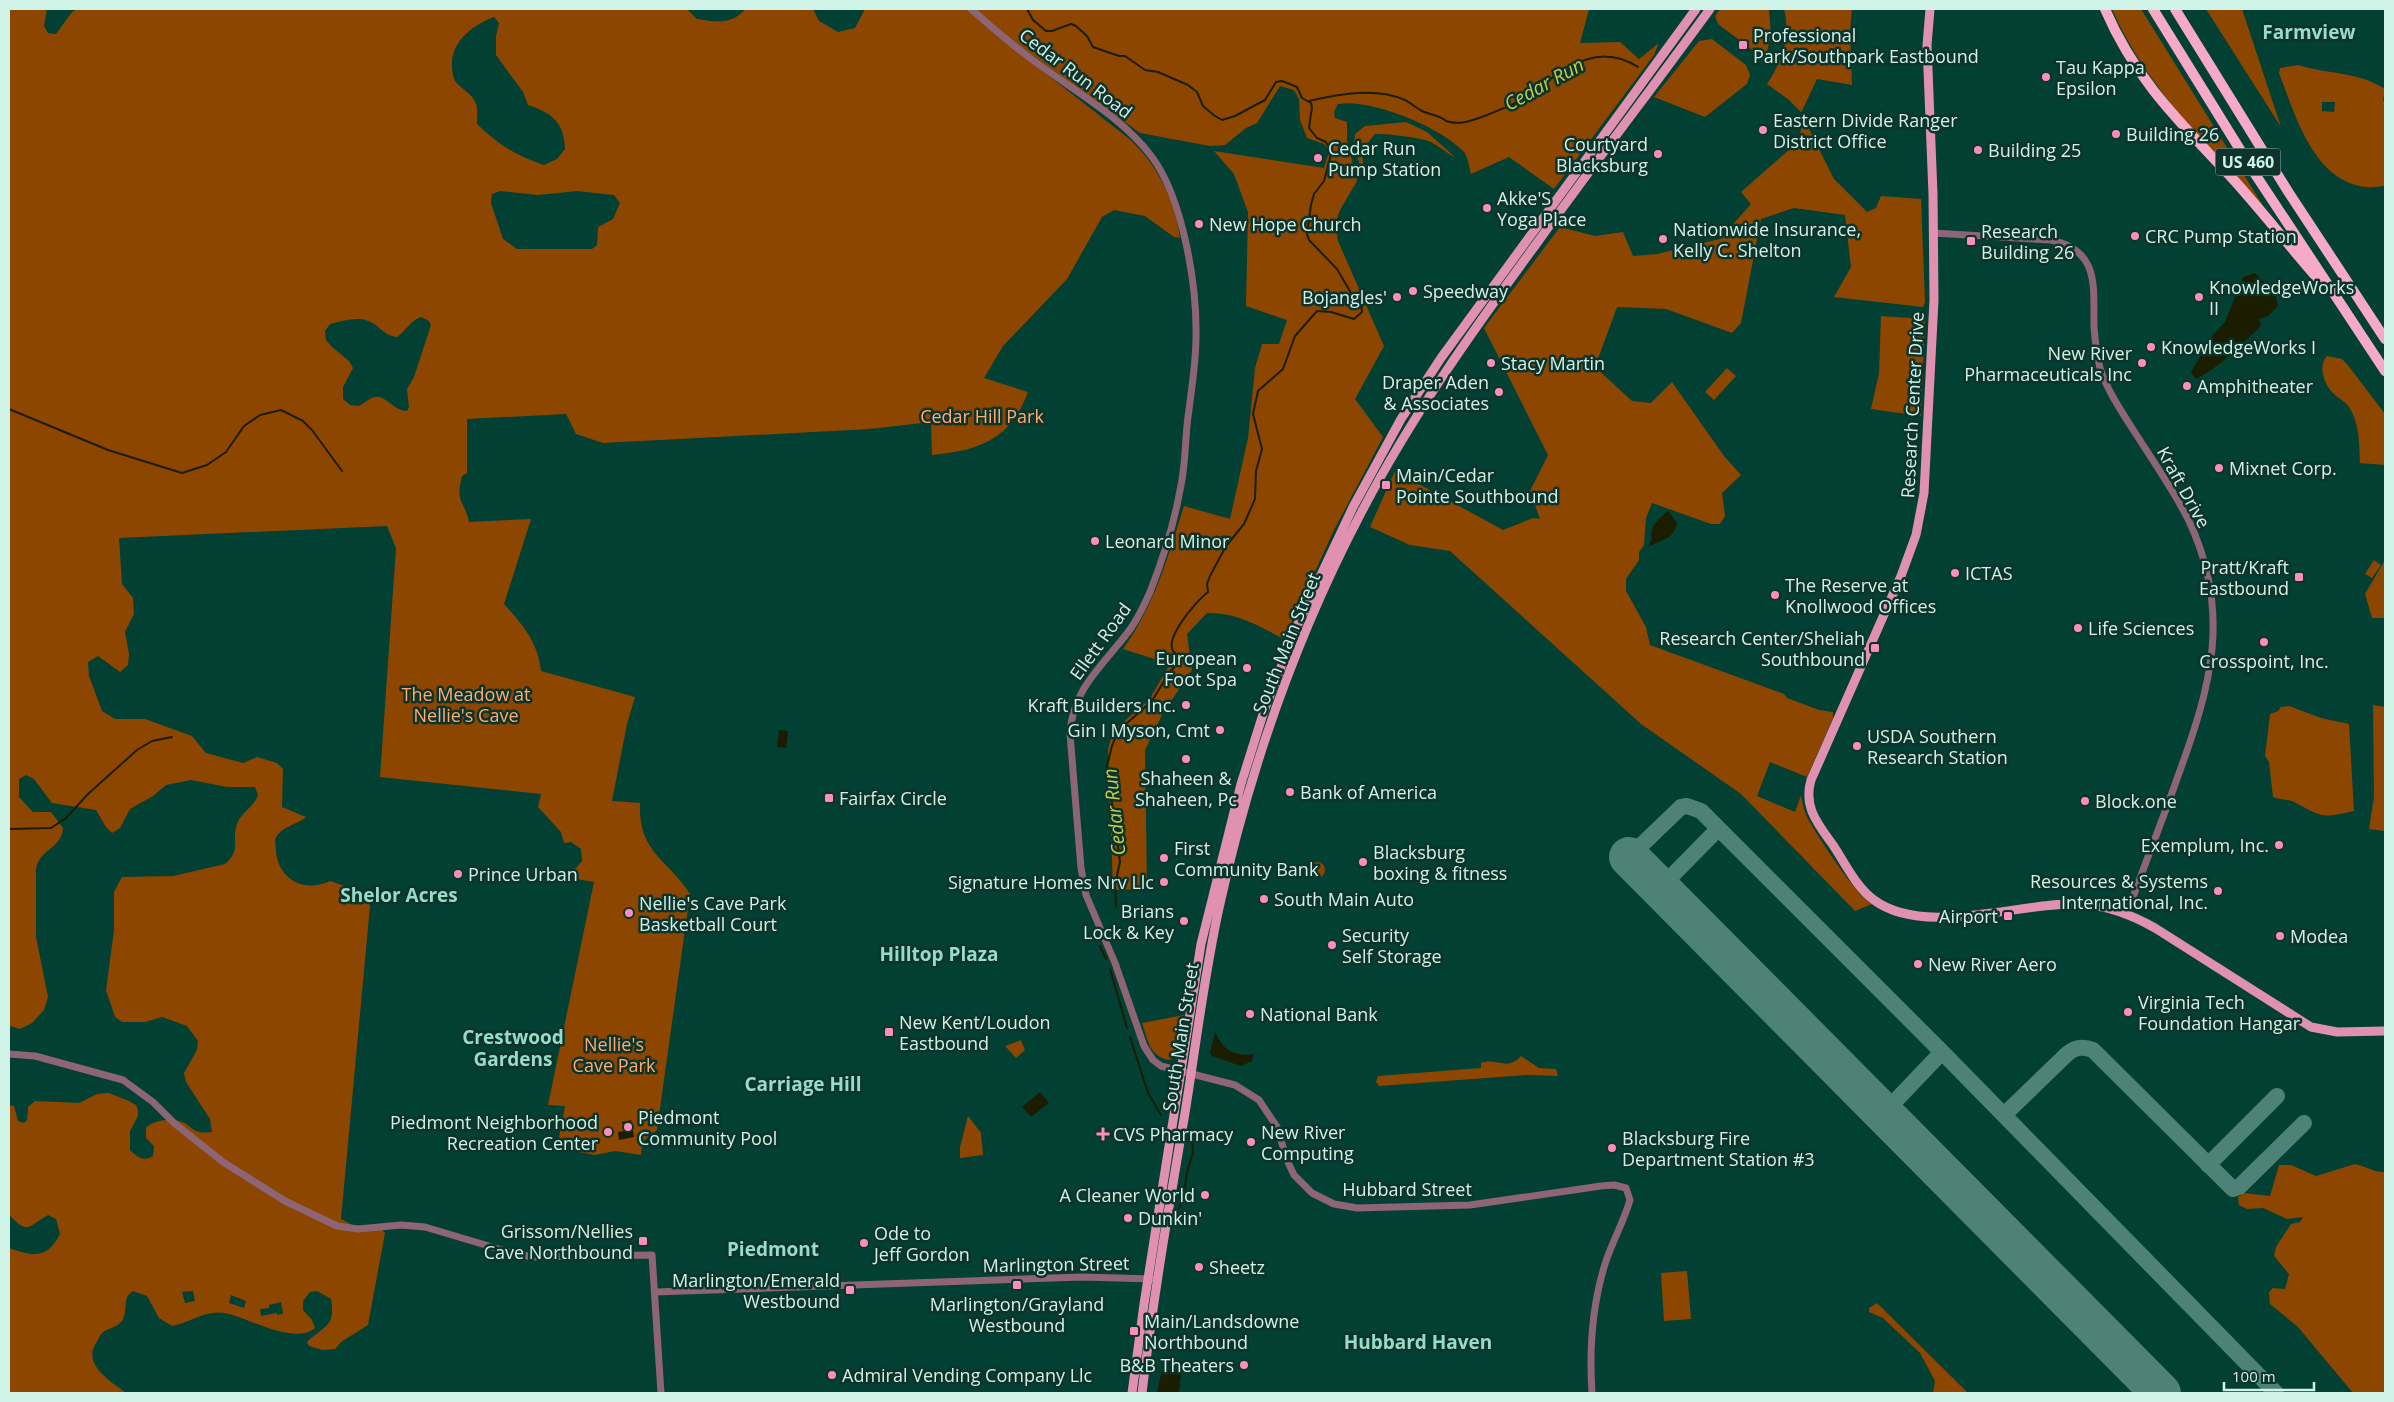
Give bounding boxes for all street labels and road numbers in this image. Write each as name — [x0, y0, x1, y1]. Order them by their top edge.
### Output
street label: Cedar Run Road — [1015, 23, 1137, 123]
road number: US 460 — [2216, 148, 2280, 176]
street label: Research Center Drive — [1895, 311, 1929, 499]
street label: Kraft Drive — [2152, 442, 2216, 532]
street label: South Main Street — [1247, 569, 1325, 717]
street label: Ellett Road — [1064, 598, 1136, 684]
street label: South Main Street — [1156, 961, 1204, 1113]
street label: Hubbard Street — [1342, 1177, 1472, 1201]
street label: Marlington Street — [982, 1251, 1130, 1277]

